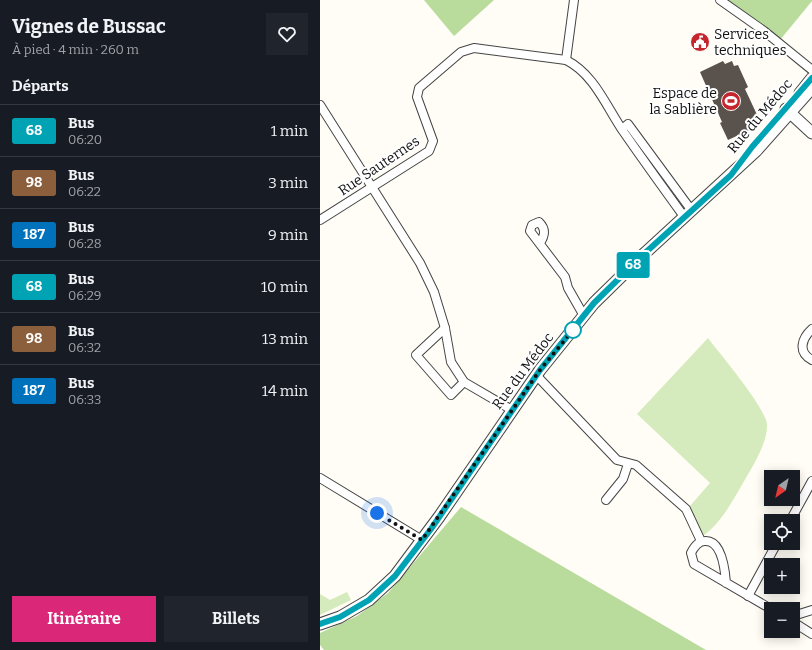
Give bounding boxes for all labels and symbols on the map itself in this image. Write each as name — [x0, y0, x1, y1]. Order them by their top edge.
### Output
place label: Services techniques — [714, 26, 786, 59]
public building icon: Services techniques — [689, 31, 711, 53]
street label: Rue du Médoc — [724, 76, 796, 156]
place label: Espace de la Sablière — [649, 85, 717, 118]
sports icon: Espace de la Sablière — [720, 90, 742, 112]
street label: Rue Sauternes — [335, 133, 423, 199]
line badge: 68 — [615, 252, 651, 278]
unlabelled marker — [564, 321, 582, 339]
street label: Rue du Médoc — [489, 329, 557, 413]
north arrow — [764, 470, 800, 506]
your location — [367, 503, 387, 523]

